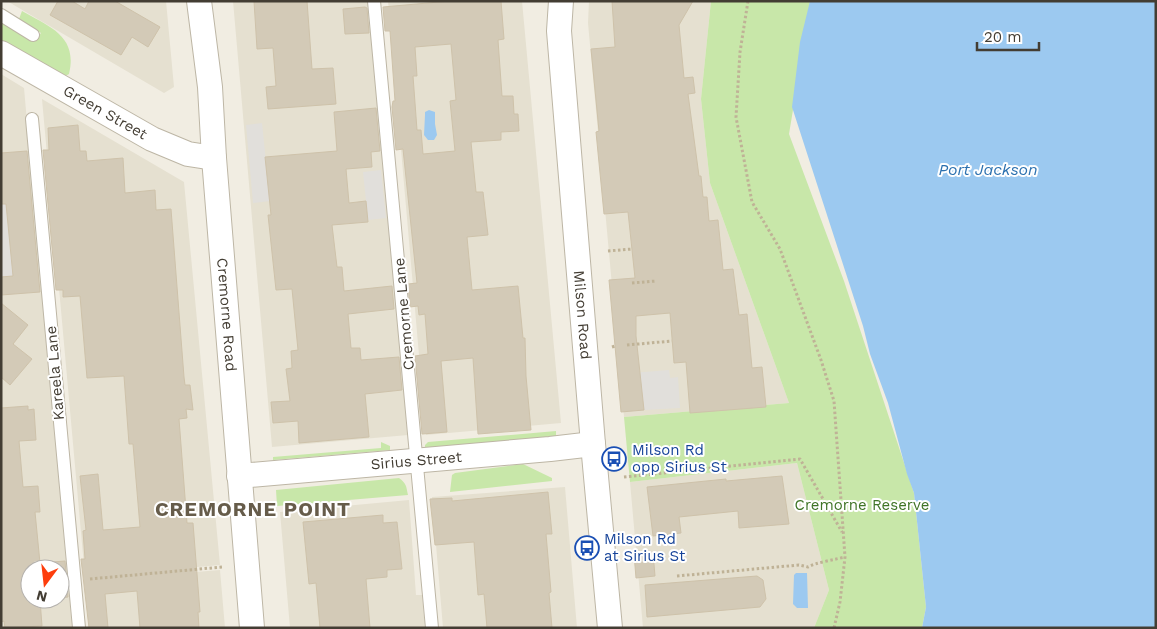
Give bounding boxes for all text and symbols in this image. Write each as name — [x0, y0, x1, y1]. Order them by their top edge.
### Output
scale bar — [977, 20, 1040, 52]
text: 20 m — [984, 28, 1022, 46]
street label: Green Street — [60, 81, 151, 144]
water label: Port Jackson — [938, 160, 1038, 179]
street label: Cremorne Road — [213, 257, 240, 372]
street label: Cremorne Lane — [390, 257, 418, 371]
street label: Milson Road — [570, 270, 595, 360]
street label: Kareela Lane — [42, 325, 68, 421]
place label: Milson Rd opp Sirius St — [632, 441, 727, 476]
bus stop icon: Milson Rd opp Sirius St — [601, 446, 627, 472]
street label: Sirius Street — [370, 448, 463, 474]
park label: Cremorne Reserve — [795, 496, 929, 514]
district label: CREMORNE POINT — [155, 497, 351, 521]
place label: Milson Rd at Sirius St — [604, 530, 686, 565]
bus stop icon: Milson Rd at Sirius St — [574, 535, 600, 561]
north arrow — [20, 559, 70, 609]
text: N — [35, 587, 49, 606]

